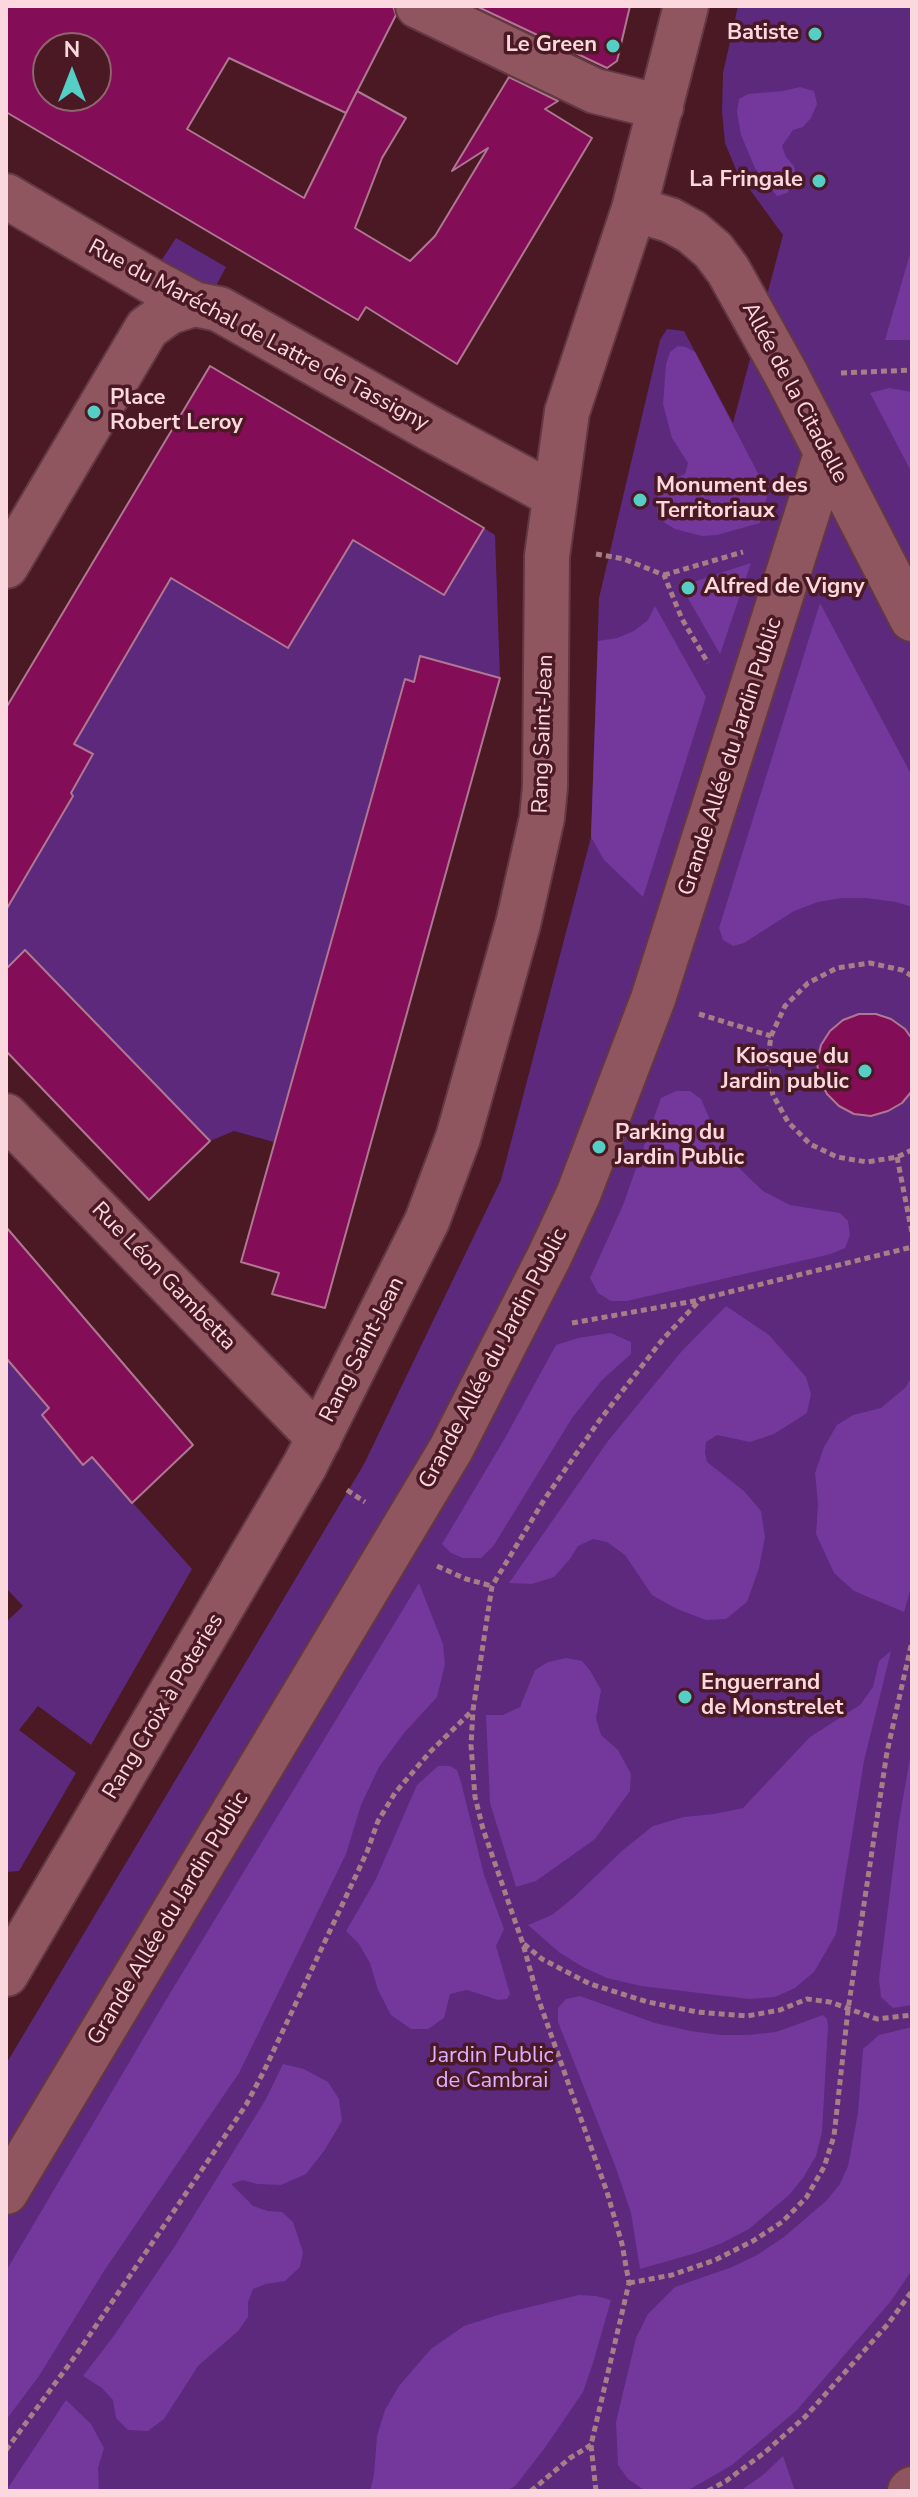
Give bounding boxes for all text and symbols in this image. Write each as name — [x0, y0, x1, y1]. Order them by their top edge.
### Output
place label: Batiste — [727, 21, 799, 47]
marker: Batiste — [806, 25, 824, 43]
north arrow — [32, 32, 112, 112]
place label: Le Green — [506, 33, 597, 59]
text: N — [64, 35, 80, 65]
marker: Le Green — [604, 37, 622, 55]
place label: La Fringale — [689, 168, 803, 194]
marker: La Fringale — [810, 172, 828, 190]
street label: Rue du Maréchal de Lattre de Tassigny — [83, 235, 433, 437]
street label: Allée de la Citadelle — [735, 298, 853, 488]
place label: Place Robert Leroy — [110, 386, 243, 438]
marker: Place Robert Leroy — [85, 403, 103, 421]
place label: Monument des Territoriaux — [656, 474, 808, 526]
marker: Monument des Territoriaux — [631, 491, 649, 509]
place label: Alfred de Vigny — [704, 575, 865, 601]
marker: Alfred de Vigny — [679, 579, 697, 597]
street label: Grande Allée du Jardin Public — [674, 615, 788, 899]
street label: Rang Saint-Jean — [528, 654, 560, 814]
place label: Kiosque du Jardin public — [721, 1045, 849, 1096]
marker: Kiosque du Jardin public — [856, 1062, 874, 1080]
place label: Parking du Jardin Public — [615, 1121, 744, 1172]
marker: Parking du Jardin Public — [590, 1138, 608, 1156]
street label: Rue Léon Gambetta — [85, 1197, 241, 1357]
street label: Grande Allée du Jardin Public — [414, 1225, 574, 1493]
street label: Rang Saint-Jean — [315, 1273, 411, 1427]
street label: Rang Croix à Poteries — [98, 1609, 230, 1805]
place label: Enguerrand de Monstrelet — [701, 1671, 843, 1722]
marker: Enguerrand de Monstrelet — [676, 1688, 694, 1706]
street label: Grande Allée du Jardin Public — [83, 1788, 255, 2050]
park label: Jardin Public de Cambrai — [430, 2044, 554, 2096]

